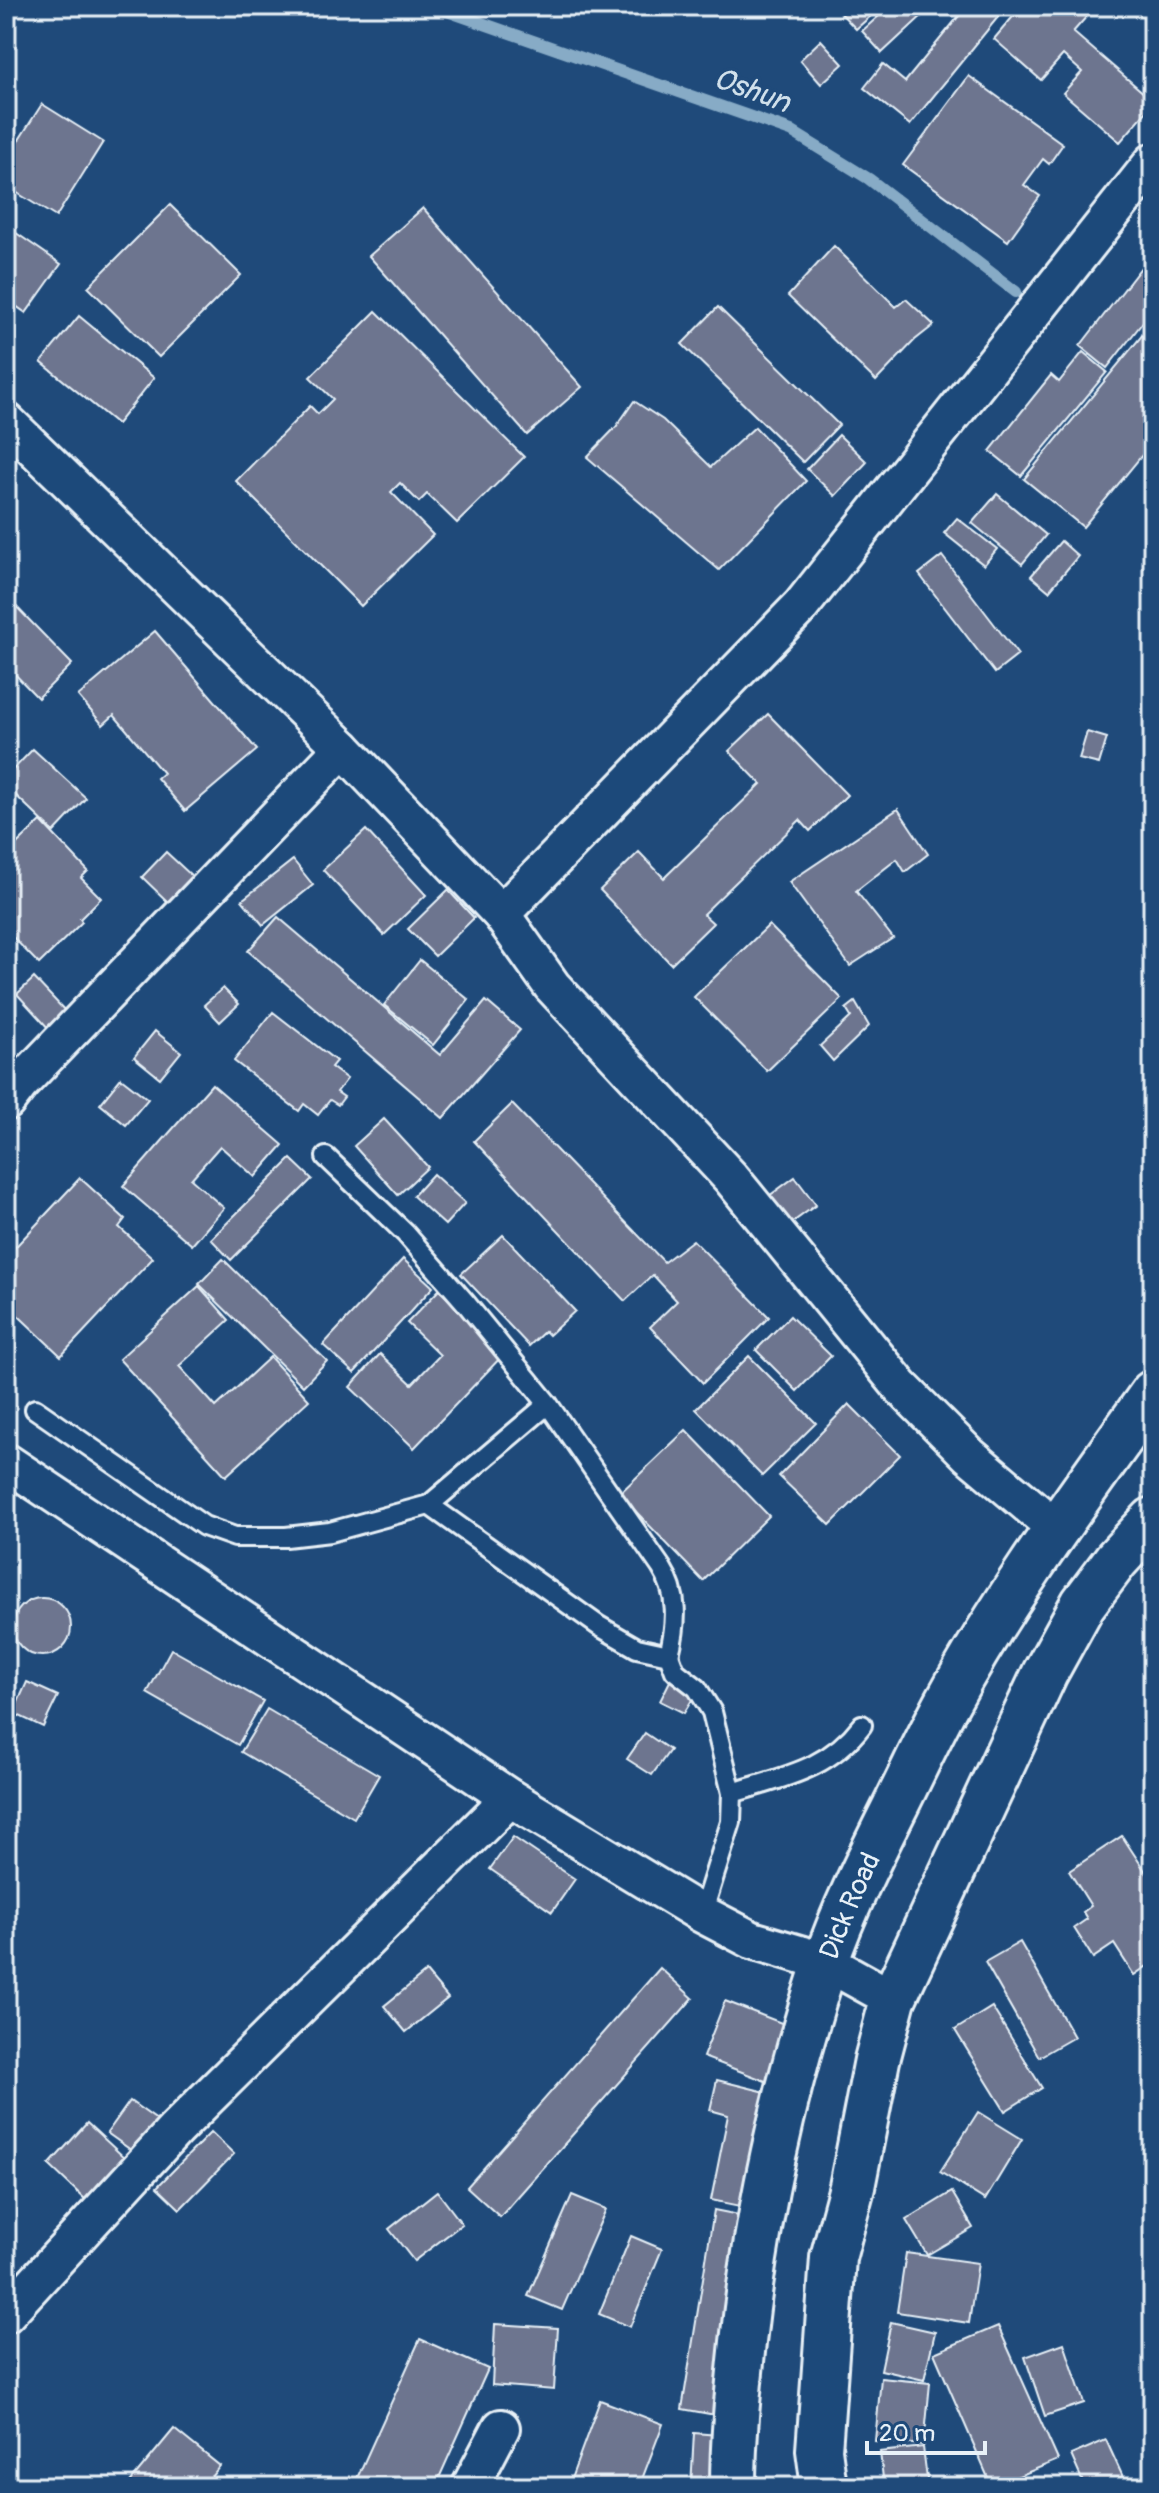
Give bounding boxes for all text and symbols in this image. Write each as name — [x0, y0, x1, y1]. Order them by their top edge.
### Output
water label: Oshun — [709, 60, 797, 122]
street label: Dick Road — [812, 1847, 889, 1964]
scale bar — [867, 2405, 985, 2455]
text: 20 m — [879, 2419, 935, 2448]

